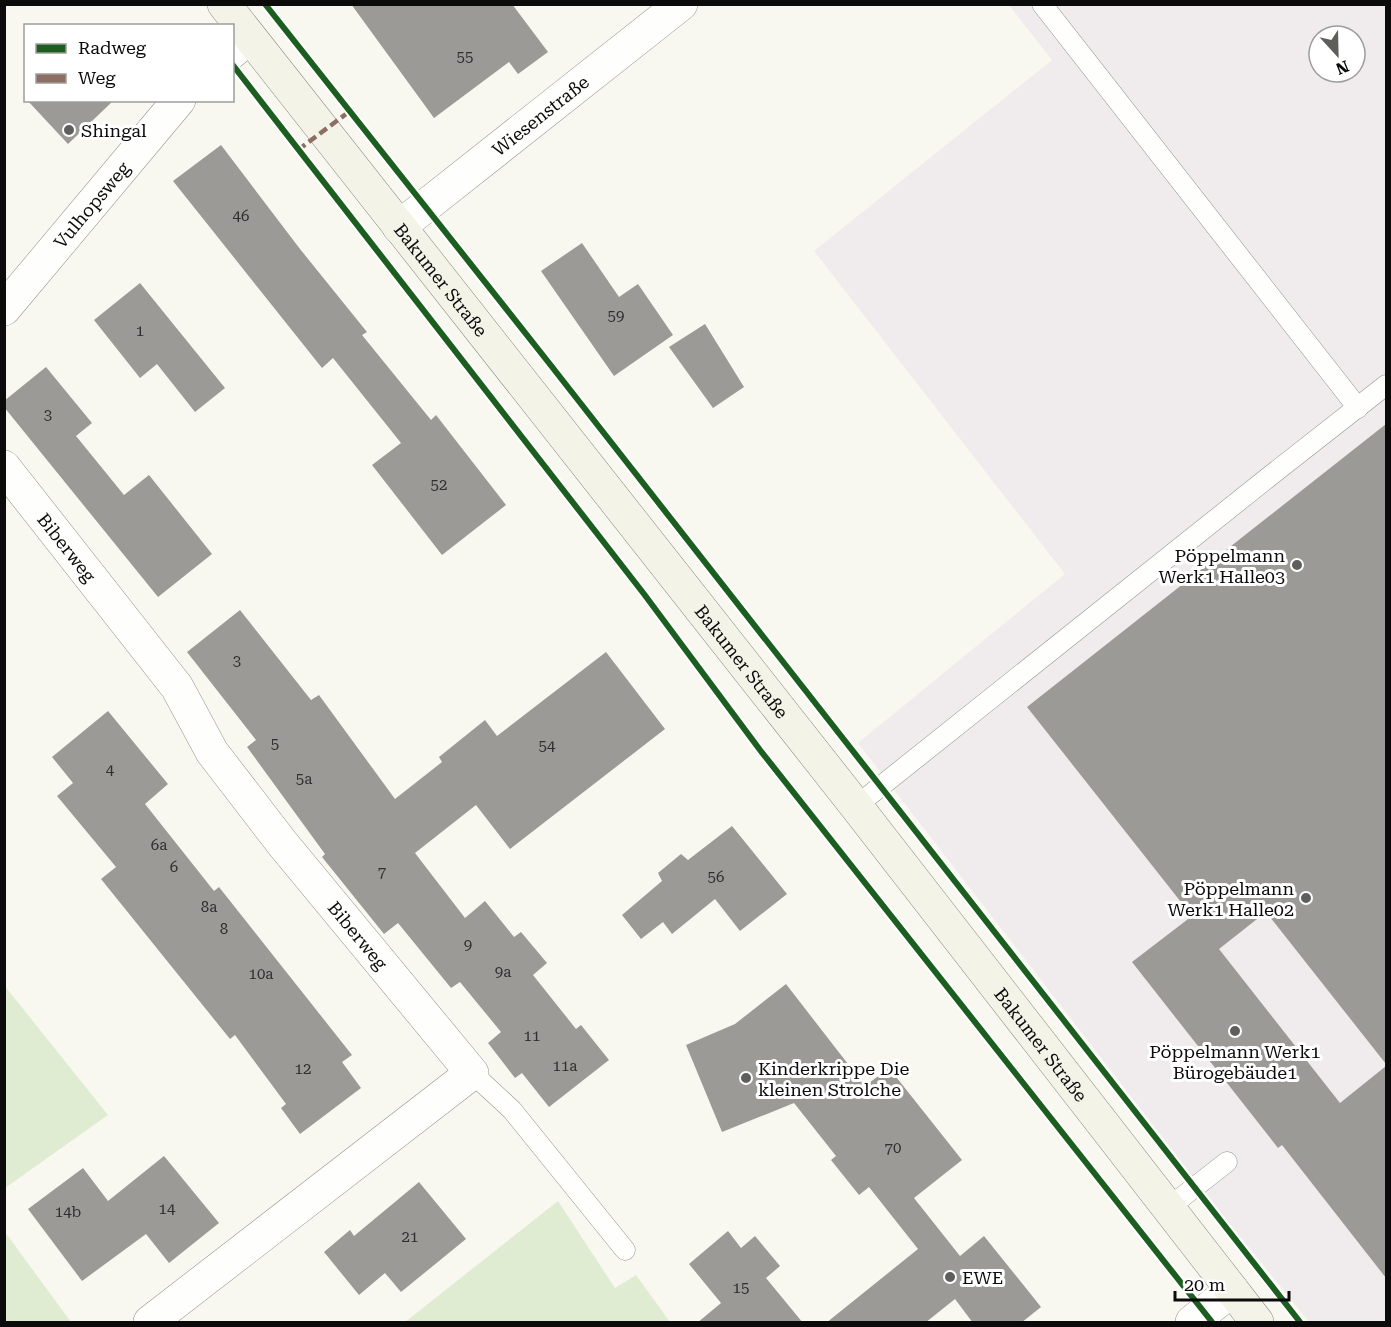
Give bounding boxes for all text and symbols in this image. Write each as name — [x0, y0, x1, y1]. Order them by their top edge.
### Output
legend — [24, 24, 234, 102]
north arrow — [1307, 24, 1367, 84]
text: Radweg — [78, 37, 147, 58]
house number: 55 — [457, 48, 473, 66]
text: N — [1333, 56, 1352, 79]
text: Weg — [78, 67, 116, 88]
street label: Wiesenstraße — [488, 71, 593, 160]
place label: Shingal — [81, 120, 147, 141]
marker: Shingal — [62, 123, 76, 137]
street label: Vulhopsweg — [49, 157, 134, 252]
house number: 46 — [233, 207, 249, 225]
street label: Bakumer Straße — [390, 219, 492, 341]
house number: 59 — [608, 307, 624, 325]
house number: 1 — [136, 322, 144, 340]
house number: 3 — [44, 406, 52, 424]
house number: 52 — [431, 476, 447, 494]
street label: Biberweg — [34, 509, 101, 586]
place label: Pöppelmann Werk1 Halle03 — [1158, 545, 1285, 587]
marker: Pöppelmann Werk1 Halle03 — [1290, 558, 1304, 572]
street label: Bakumer Straße — [691, 601, 793, 722]
house number: 3 — [233, 652, 241, 670]
house number: 5 — [271, 735, 279, 753]
house number: 54 — [539, 737, 556, 755]
house number: 4 — [106, 761, 115, 779]
house number: 5a — [296, 770, 312, 788]
house number: 6a — [151, 836, 167, 854]
house number: 6 — [170, 858, 178, 876]
house number: 7 — [378, 863, 386, 881]
house number: 56 — [708, 868, 724, 886]
place label: Pöppelmann Werk1 Halle02 — [1167, 878, 1294, 920]
marker: Pöppelmann Werk1 Halle02 — [1299, 891, 1313, 905]
street label: Biberweg — [324, 897, 393, 974]
house number: 8a — [201, 898, 217, 916]
house number: 8 — [220, 920, 228, 938]
house number: 9 — [464, 936, 472, 954]
house number: 9a — [495, 963, 511, 981]
house number: 10a — [249, 965, 273, 983]
street label: Bakumer Straße — [990, 983, 1092, 1106]
marker: Pöppelmann Werk1 Bürogebäude1 — [1228, 1024, 1242, 1038]
house number: 11 — [524, 1027, 540, 1045]
place label: Pöppelmann Werk1 Bürogebäude1 — [1149, 1041, 1321, 1083]
house number: 11a — [553, 1057, 577, 1075]
place label: Kinderkrippe Die kleinen Strolche — [758, 1058, 909, 1100]
house number: 12 — [295, 1060, 311, 1078]
marker: Kinderkrippe Die kleinen Strolche — [739, 1071, 753, 1085]
house number: 70 — [885, 1139, 901, 1157]
house number: 14 — [159, 1200, 176, 1218]
house number: 14b — [55, 1203, 81, 1221]
house number: 21 — [402, 1228, 418, 1246]
scale bar — [1175, 1264, 1289, 1302]
place label: EWE — [962, 1267, 1003, 1288]
marker: EWE — [943, 1270, 957, 1284]
text: 20 m — [1184, 1274, 1225, 1295]
house number: 15 — [733, 1279, 749, 1297]

